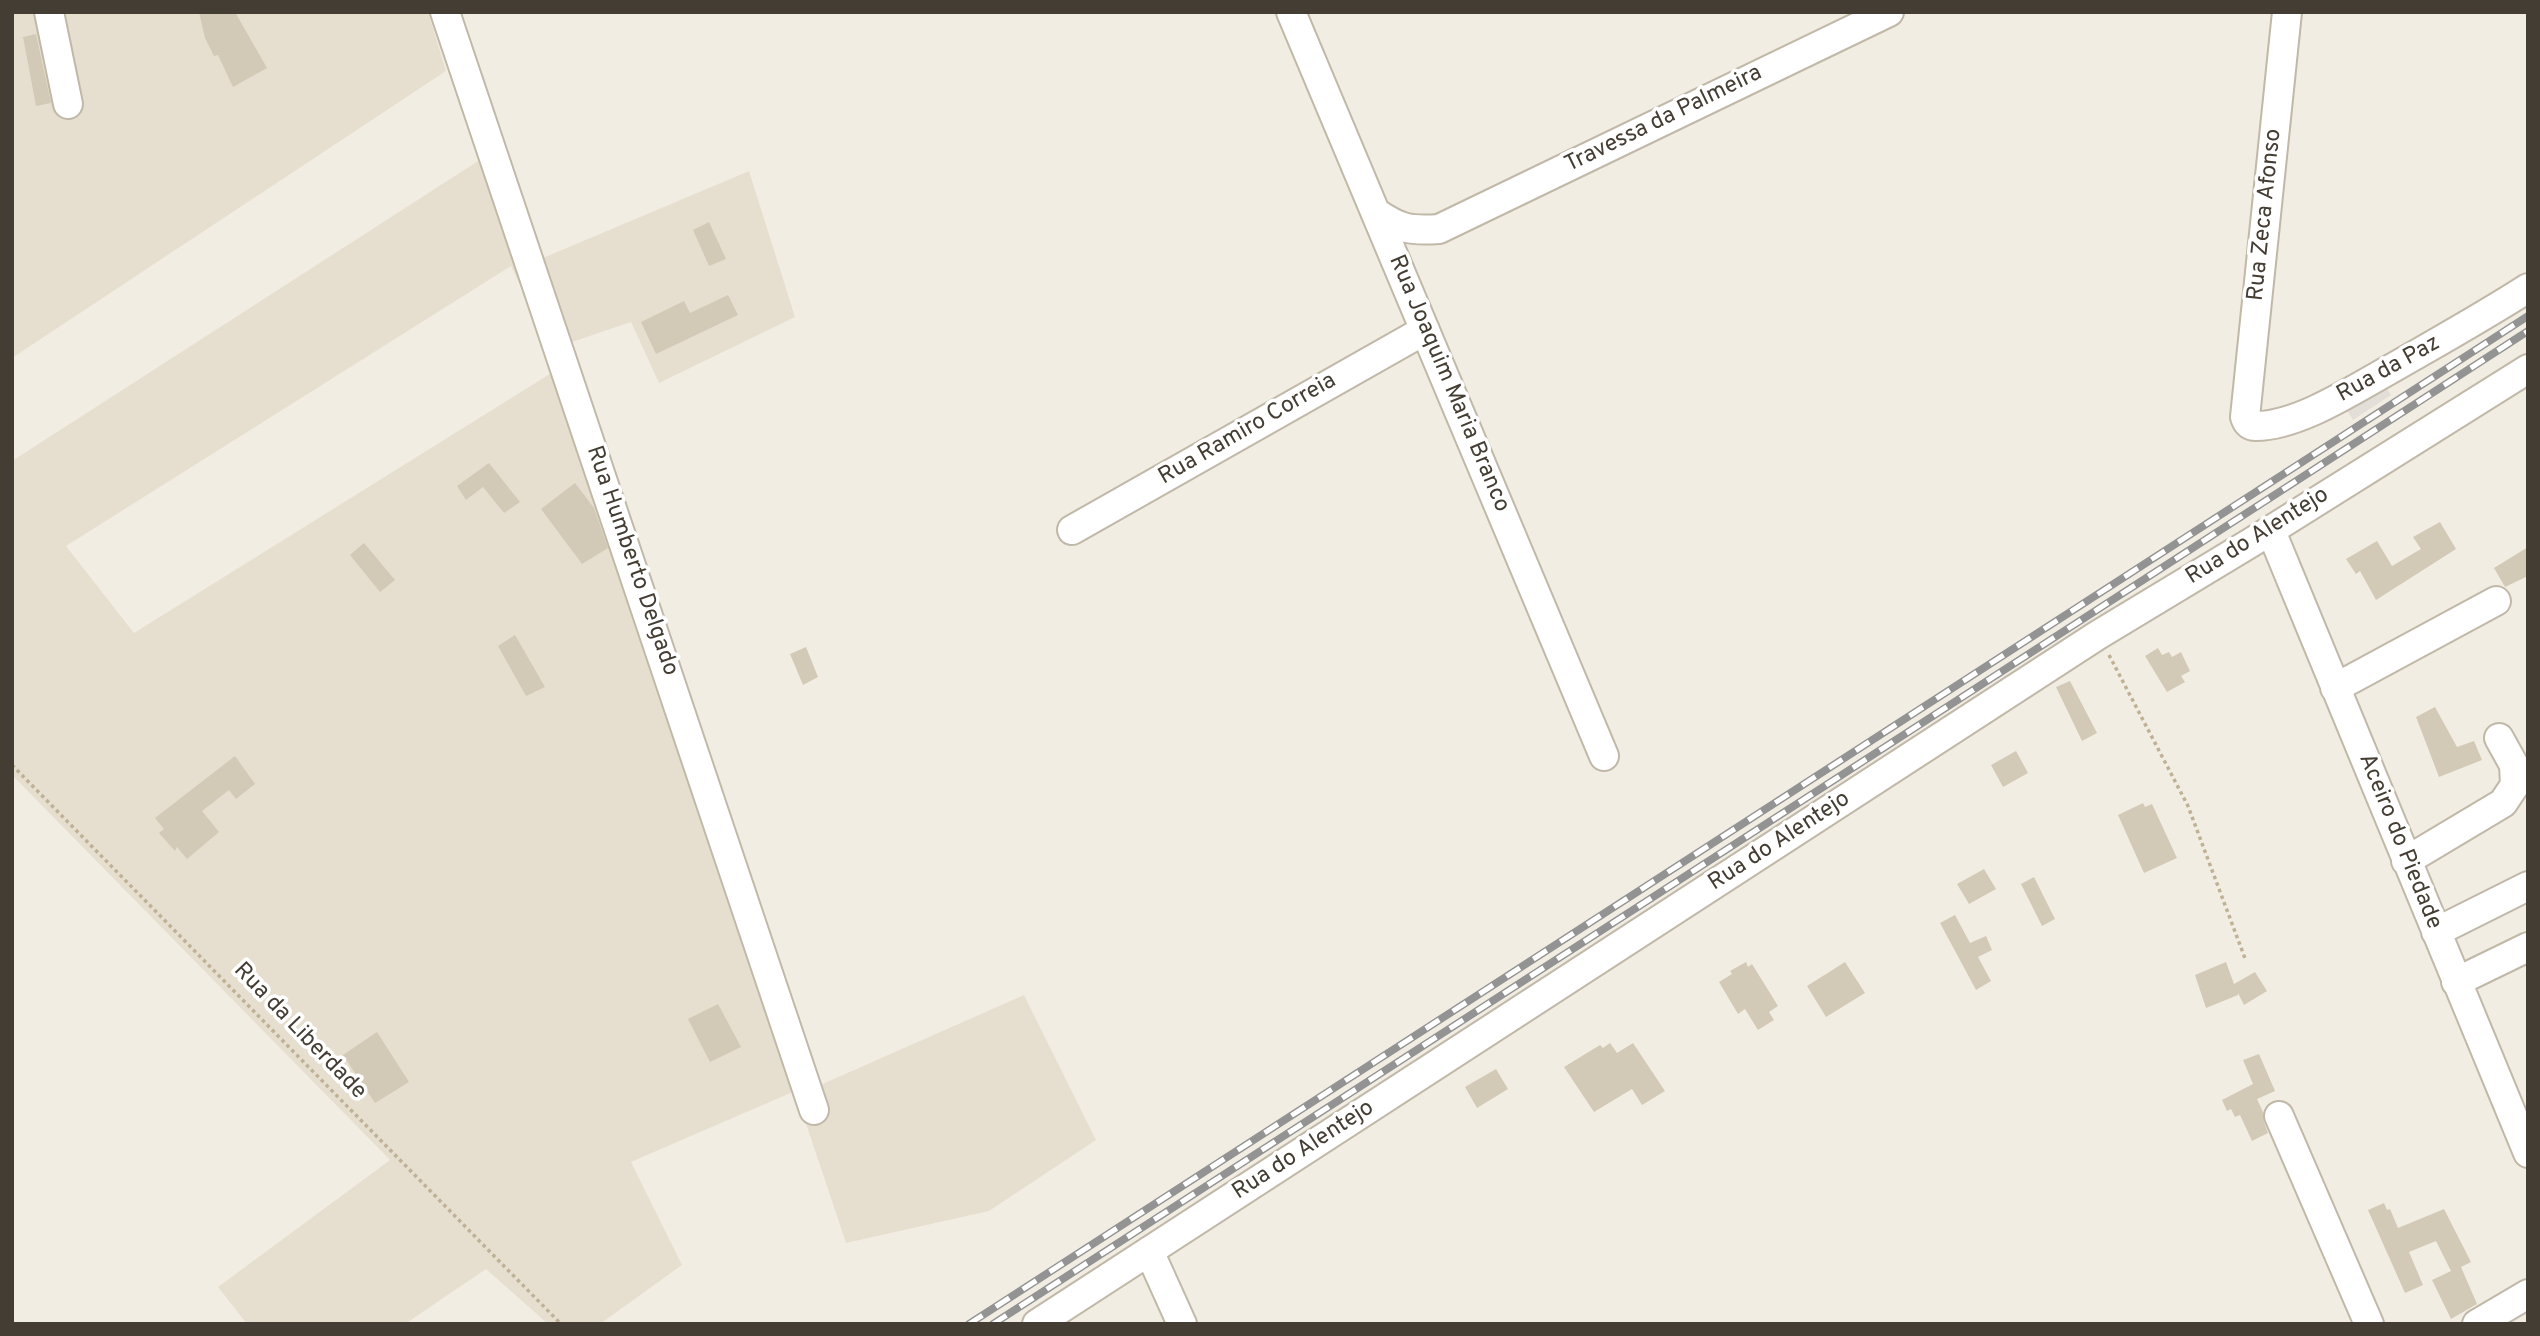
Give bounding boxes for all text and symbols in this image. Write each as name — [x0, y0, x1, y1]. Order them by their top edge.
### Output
street label: Travessa da Palmeira — [1561, 60, 1767, 180]
street label: Rua Zeca Afonso — [2243, 127, 2289, 303]
street label: Rua Joaquim Maria Branco — [1381, 251, 1515, 517]
street label: Rua da Paz — [2333, 330, 2445, 410]
street label: Rua Ramiro Correia — [1154, 368, 1342, 492]
street label: Rua Humberto Delgado — [579, 442, 683, 680]
street label: Rua do Alentejo — [2182, 482, 2334, 592]
street label: Aceiro do Piedade — [2351, 750, 2447, 934]
street label: Rua do Alentejo — [1704, 786, 1856, 898]
street label: Rua da Liberdade — [227, 958, 371, 1106]
street label: Rua do Alentejo — [1228, 1095, 1380, 1207]

